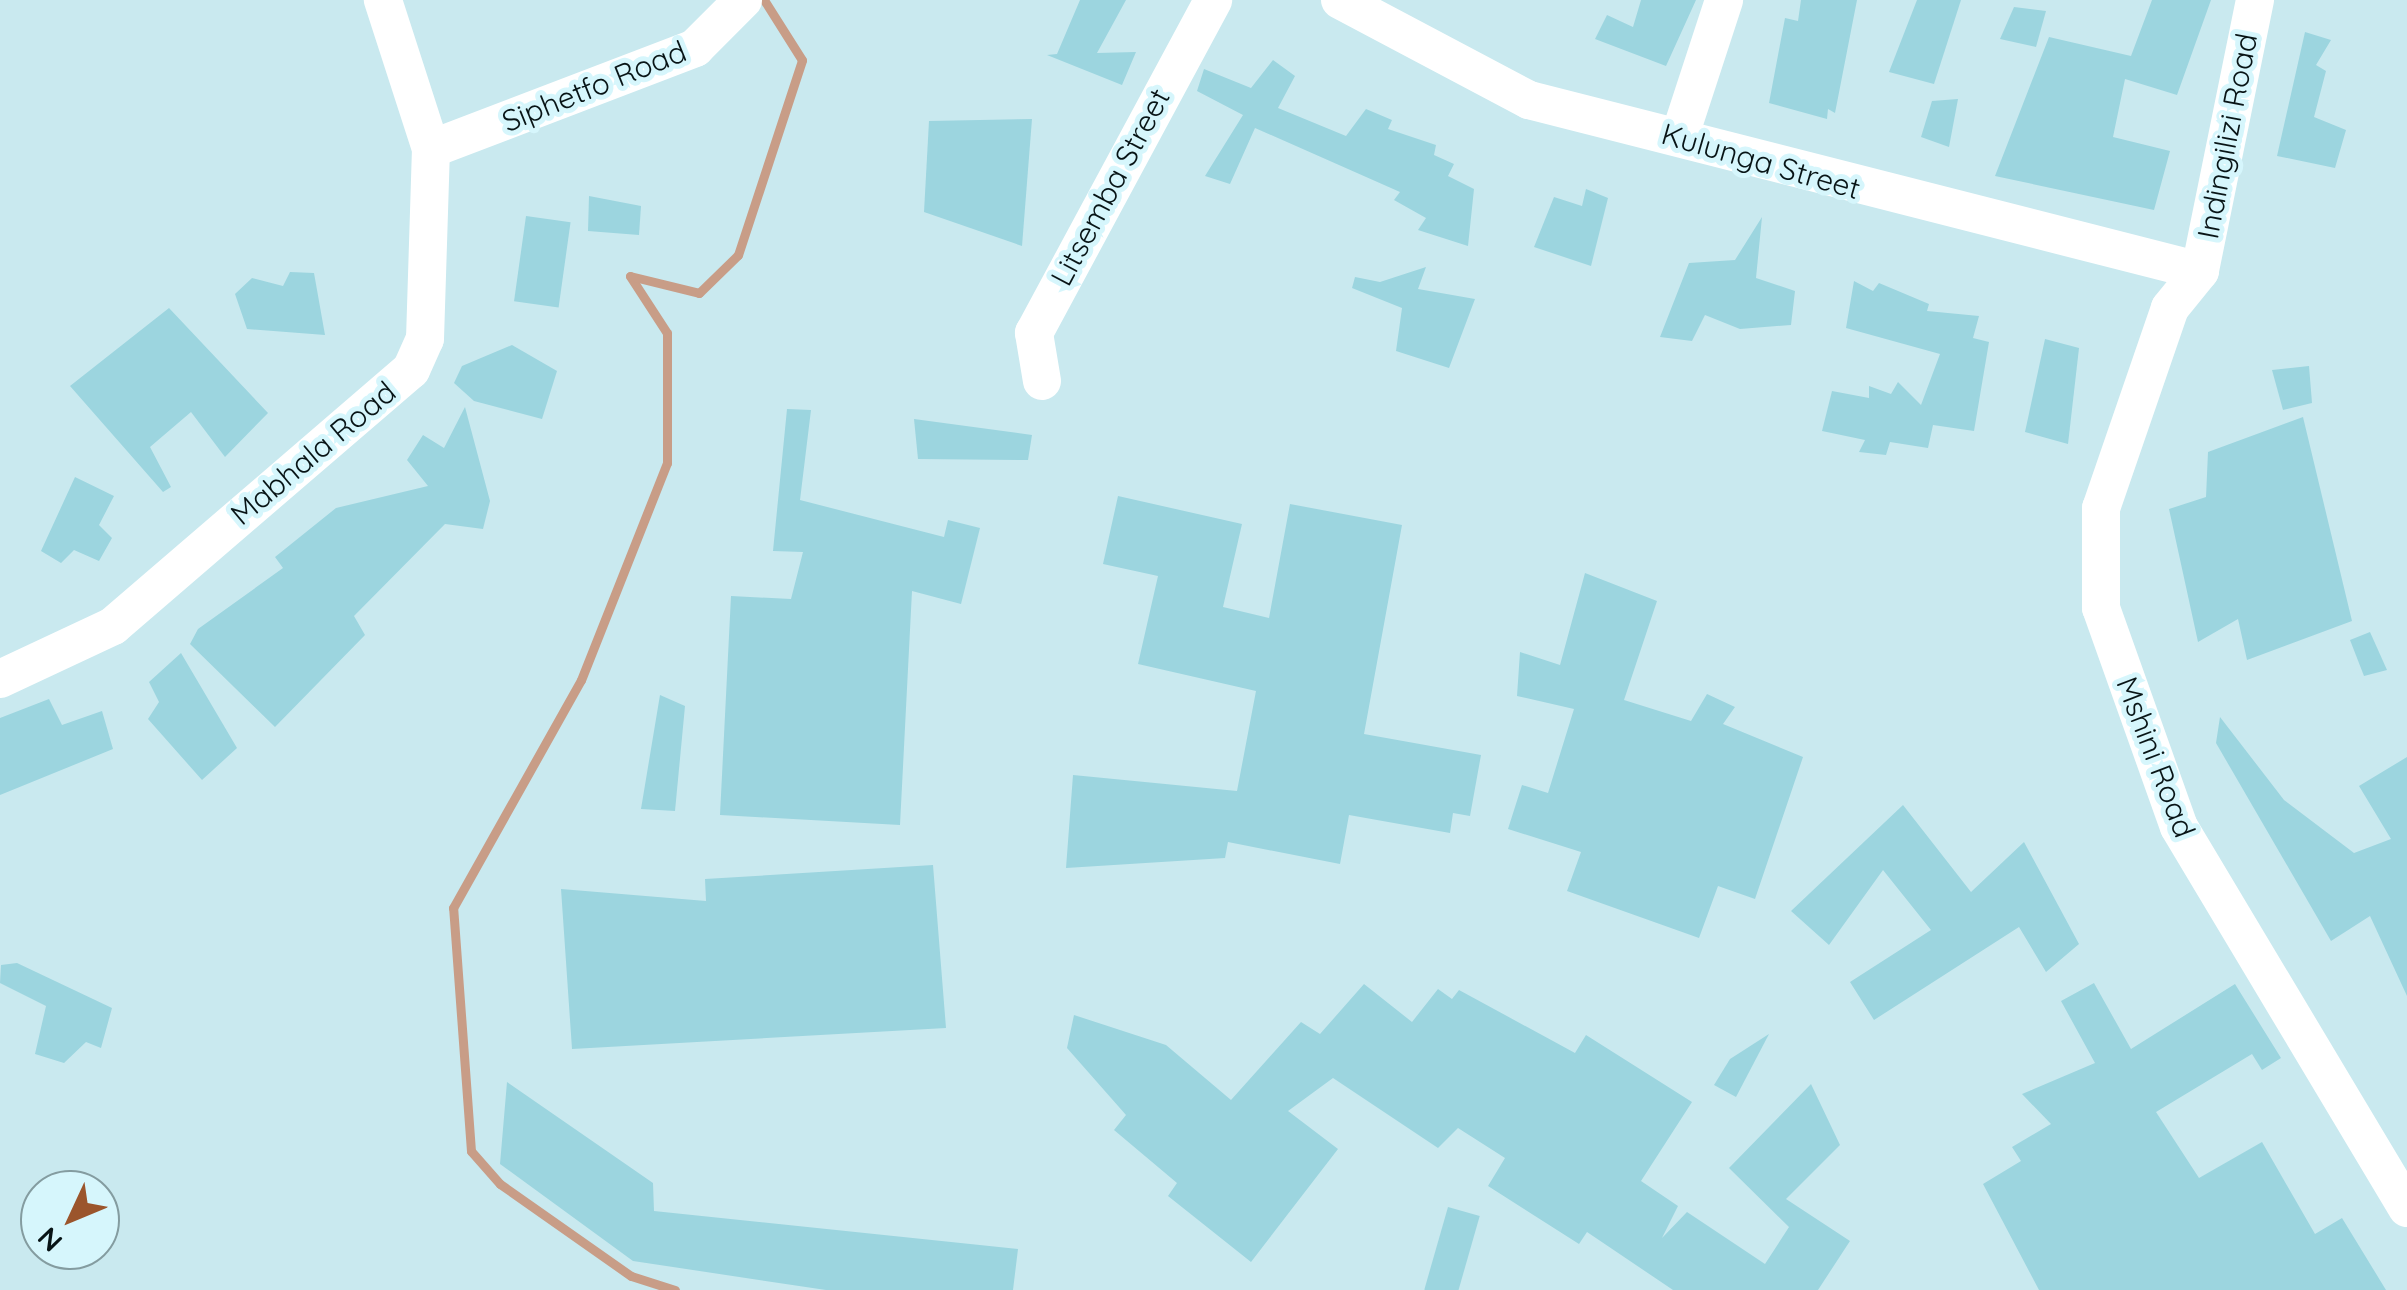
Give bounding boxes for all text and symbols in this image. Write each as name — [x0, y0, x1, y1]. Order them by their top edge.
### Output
street label: Indingilizi Road — [2189, 30, 2265, 242]
street label: Siphetfo Road — [497, 33, 691, 139]
street label: Litsemba Street — [1043, 82, 1177, 292]
street label: Kulunga Street — [1657, 115, 1865, 207]
street label: Mabhala Road — [223, 374, 403, 532]
street label: Mshini Road — [2109, 672, 2203, 842]
north arrow — [20, 1170, 120, 1270]
text: N — [30, 1220, 69, 1259]

